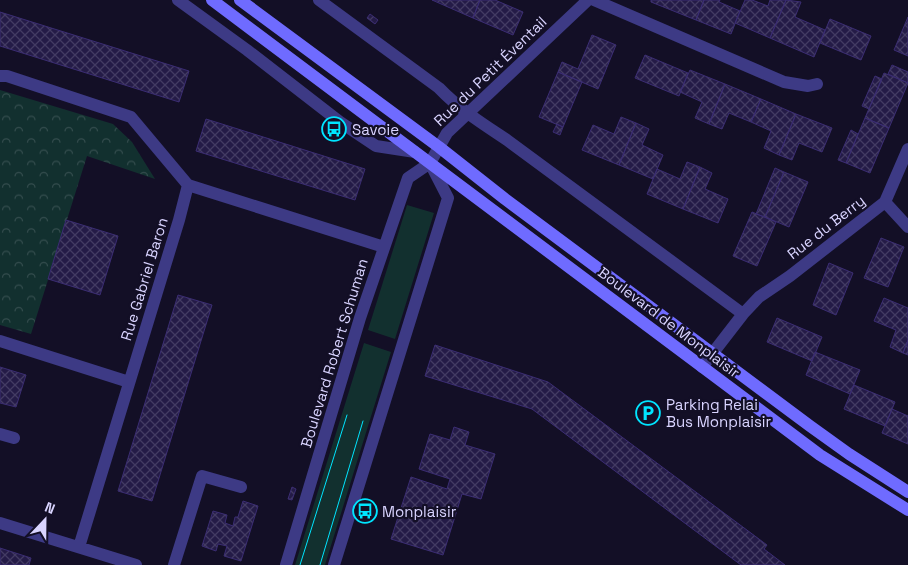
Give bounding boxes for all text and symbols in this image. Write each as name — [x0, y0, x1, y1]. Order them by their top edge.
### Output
street label: Rue du Petit Éventail — [430, 12, 550, 130]
bus stop icon: Savoie — [321, 116, 347, 142]
place label: Savoie — [352, 120, 399, 139]
street label: Rue du Berry — [783, 191, 869, 263]
street label: Rue Gabriel Baron — [116, 215, 172, 343]
street label: Boulevard Robert Schuman — [296, 256, 372, 450]
street label: Boulevard de Monplaisir — [594, 262, 744, 382]
place label: Parking Relai Bus Monplaisir — [666, 395, 772, 431]
parking icon: Parking Relai Bus Monplaisir — [635, 400, 661, 426]
north arrow — [20, 495, 70, 545]
text: N — [42, 498, 58, 518]
bus stop icon: Monplaisir — [352, 498, 378, 524]
place label: Monplaisir — [382, 502, 457, 521]

